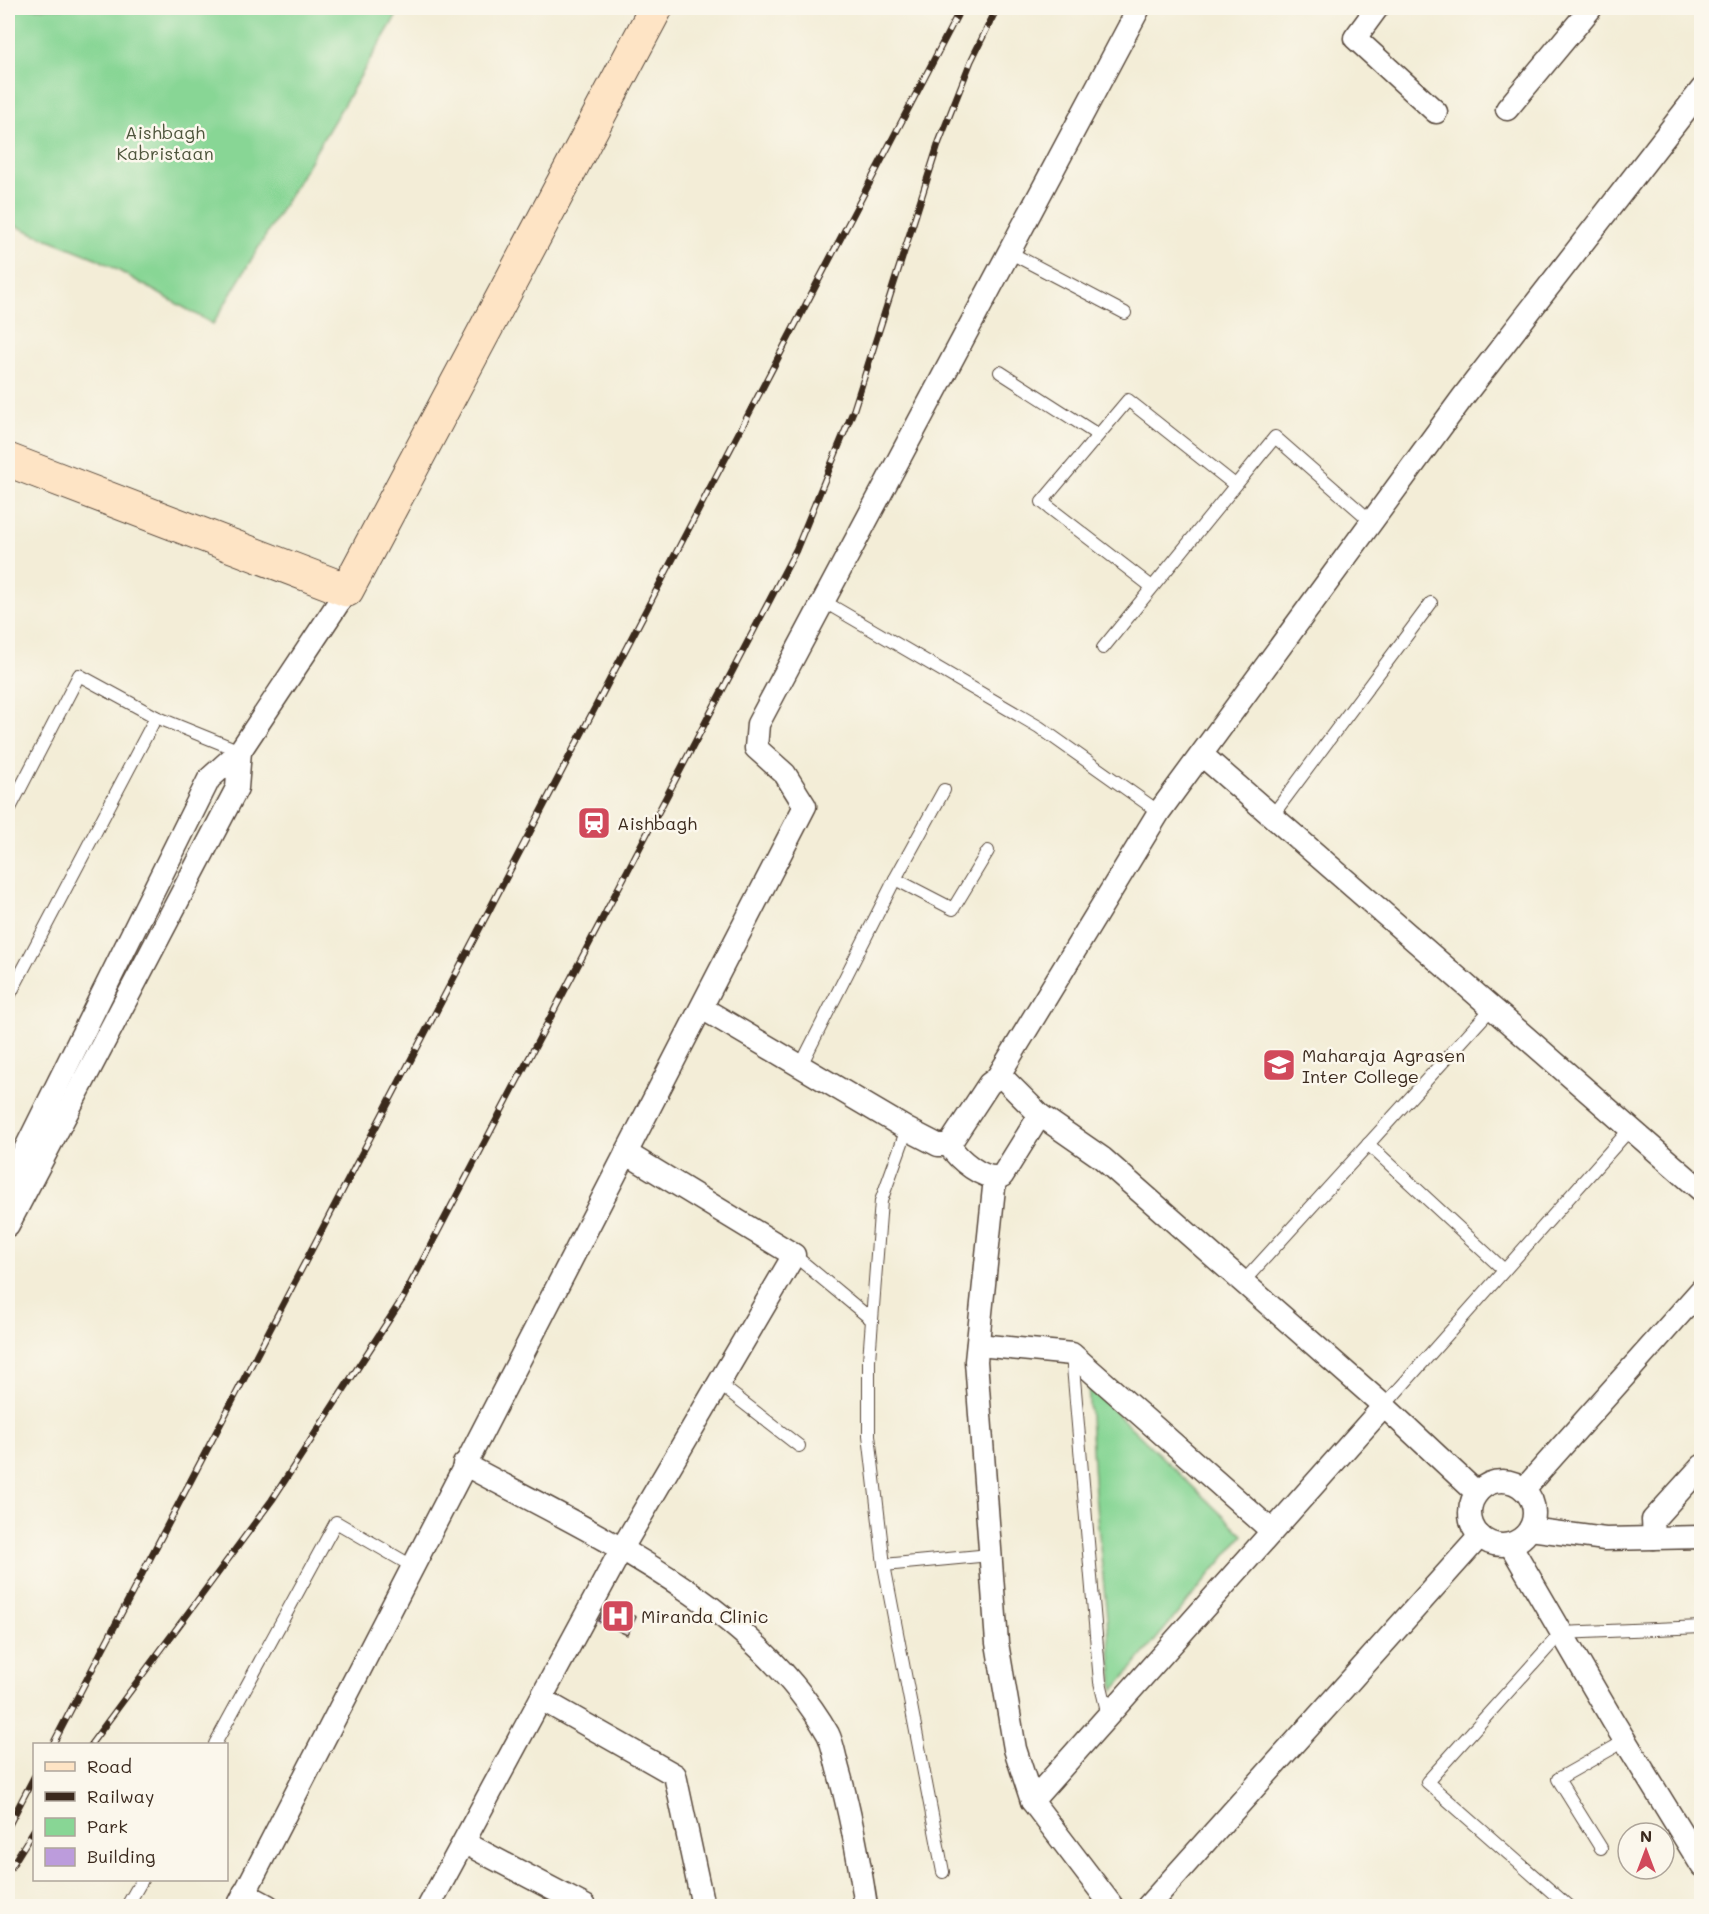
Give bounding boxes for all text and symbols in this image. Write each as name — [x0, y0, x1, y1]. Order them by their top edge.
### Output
park label: Aishbagh Kabristaan — [116, 120, 214, 165]
station icon: Aishbagh — [576, 805, 612, 841]
place label: Aishbagh — [617, 811, 697, 835]
place label: Maharaja Agrasen Inter College — [1302, 1043, 1465, 1088]
school or university icon: Maharaja Agrasen Inter College — [1261, 1047, 1297, 1083]
hospital icon: Miranda Clinic — [600, 1598, 636, 1634]
place label: Miranda Clinic — [641, 1604, 768, 1628]
legend — [33, 1743, 228, 1881]
text: Road — [87, 1754, 132, 1778]
text: Railway — [87, 1784, 154, 1808]
text: Park — [87, 1814, 128, 1838]
north arrow — [1616, 1821, 1676, 1881]
text: N — [1640, 1825, 1652, 1846]
text: Building — [87, 1844, 155, 1868]

